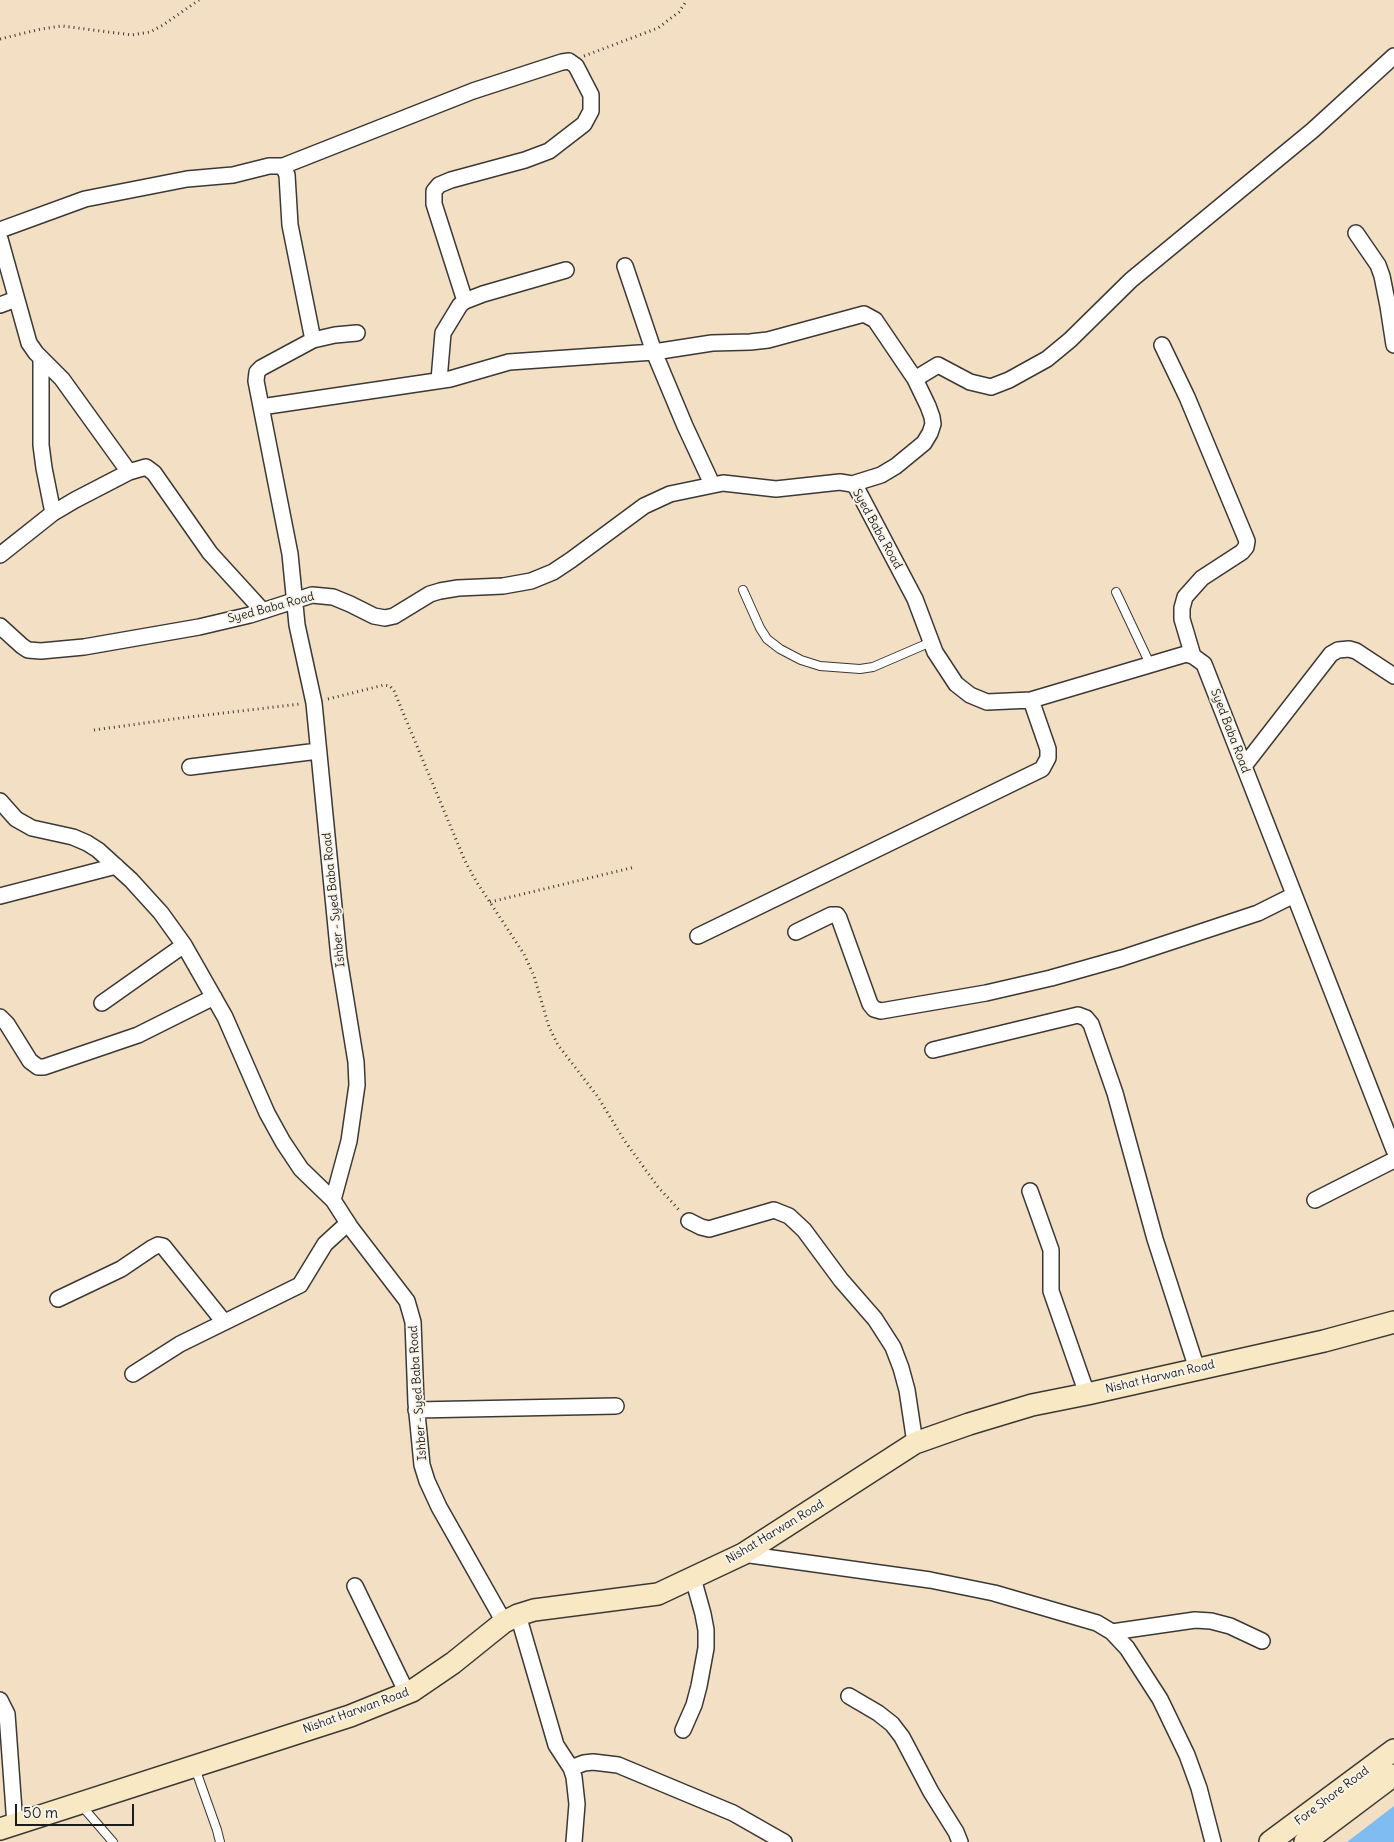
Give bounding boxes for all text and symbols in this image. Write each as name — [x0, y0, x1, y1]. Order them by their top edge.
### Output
street label: Syed Baba Road — [849, 487, 905, 571]
street label: Syed Baba Road — [226, 590, 316, 626]
street label: Syed Baba Road — [1207, 687, 1253, 775]
street label: Ishber - Syed Baba Road — [320, 832, 348, 968]
street label: Ishber - Syed Baba Road — [406, 1325, 430, 1461]
street label: Nishat Harwan Road — [1104, 1357, 1216, 1397]
street label: Nishat Harwan Road — [723, 1497, 827, 1567]
street label: Nishat Harwan Road — [301, 1685, 411, 1737]
street label: Fore Shore Road — [1292, 1763, 1372, 1829]
scale bar — [18, 1794, 136, 1826]
text: 50 m — [23, 1803, 58, 1822]

